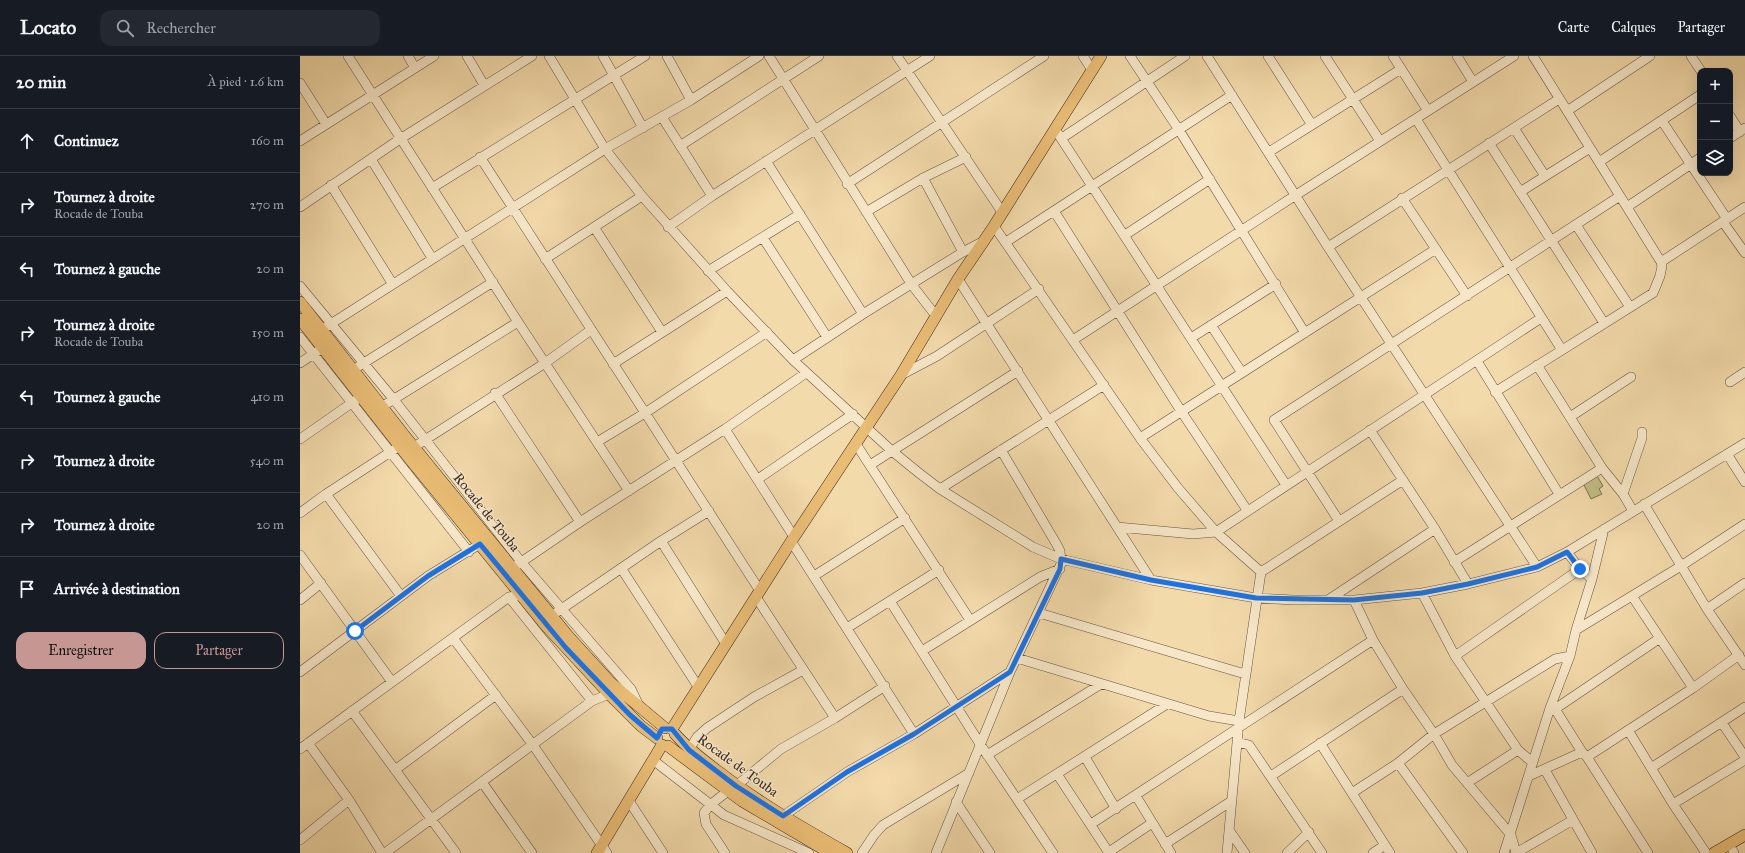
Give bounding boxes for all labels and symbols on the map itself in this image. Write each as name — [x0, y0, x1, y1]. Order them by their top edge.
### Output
street label: Rocade de Touba — [450, 470, 524, 555]
route end — [1571, 560, 1589, 578]
route start — [346, 622, 364, 640]
street label: Rocade de Touba — [694, 730, 782, 801]

